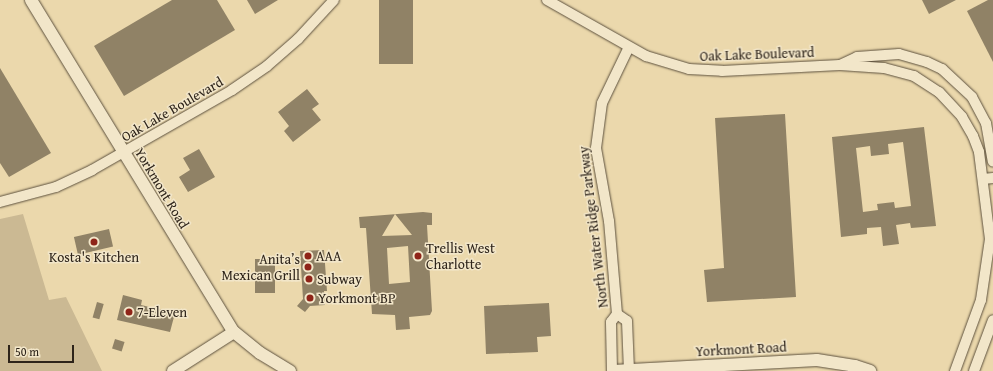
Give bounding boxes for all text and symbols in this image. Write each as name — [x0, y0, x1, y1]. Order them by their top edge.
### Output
street label: Oak Lake Boulevard — [699, 44, 815, 64]
street label: Oak Lake Boulevard — [118, 73, 226, 145]
street label: Yorkmont Road — [131, 145, 193, 231]
street label: North Water Ridge Parkway — [575, 145, 611, 309]
marker: Kosta's Kitchen — [89, 237, 99, 247]
place label: Trellis West Charlotte — [426, 240, 495, 272]
place label: AAA — [316, 248, 341, 264]
place label: Kosta's Kitchen — [49, 249, 139, 265]
place label: Anita’s Mexican Grill — [222, 251, 300, 284]
marker: AAA — [303, 251, 313, 261]
marker: Trellis West Charlotte — [413, 251, 423, 261]
marker: Anita’s Mexican Grill — [303, 262, 313, 272]
place label: Subway — [317, 271, 362, 287]
marker: Subway — [304, 274, 314, 284]
place label: Yorkmont BP — [318, 290, 396, 306]
marker: Yorkmont BP — [305, 293, 315, 303]
place label: 7-Eleven — [137, 304, 187, 320]
marker: 7-Eleven — [124, 307, 134, 317]
scale bar — [10, 337, 76, 363]
street label: Yorkmont Road — [695, 338, 787, 360]
text: 50 m — [15, 343, 39, 360]

